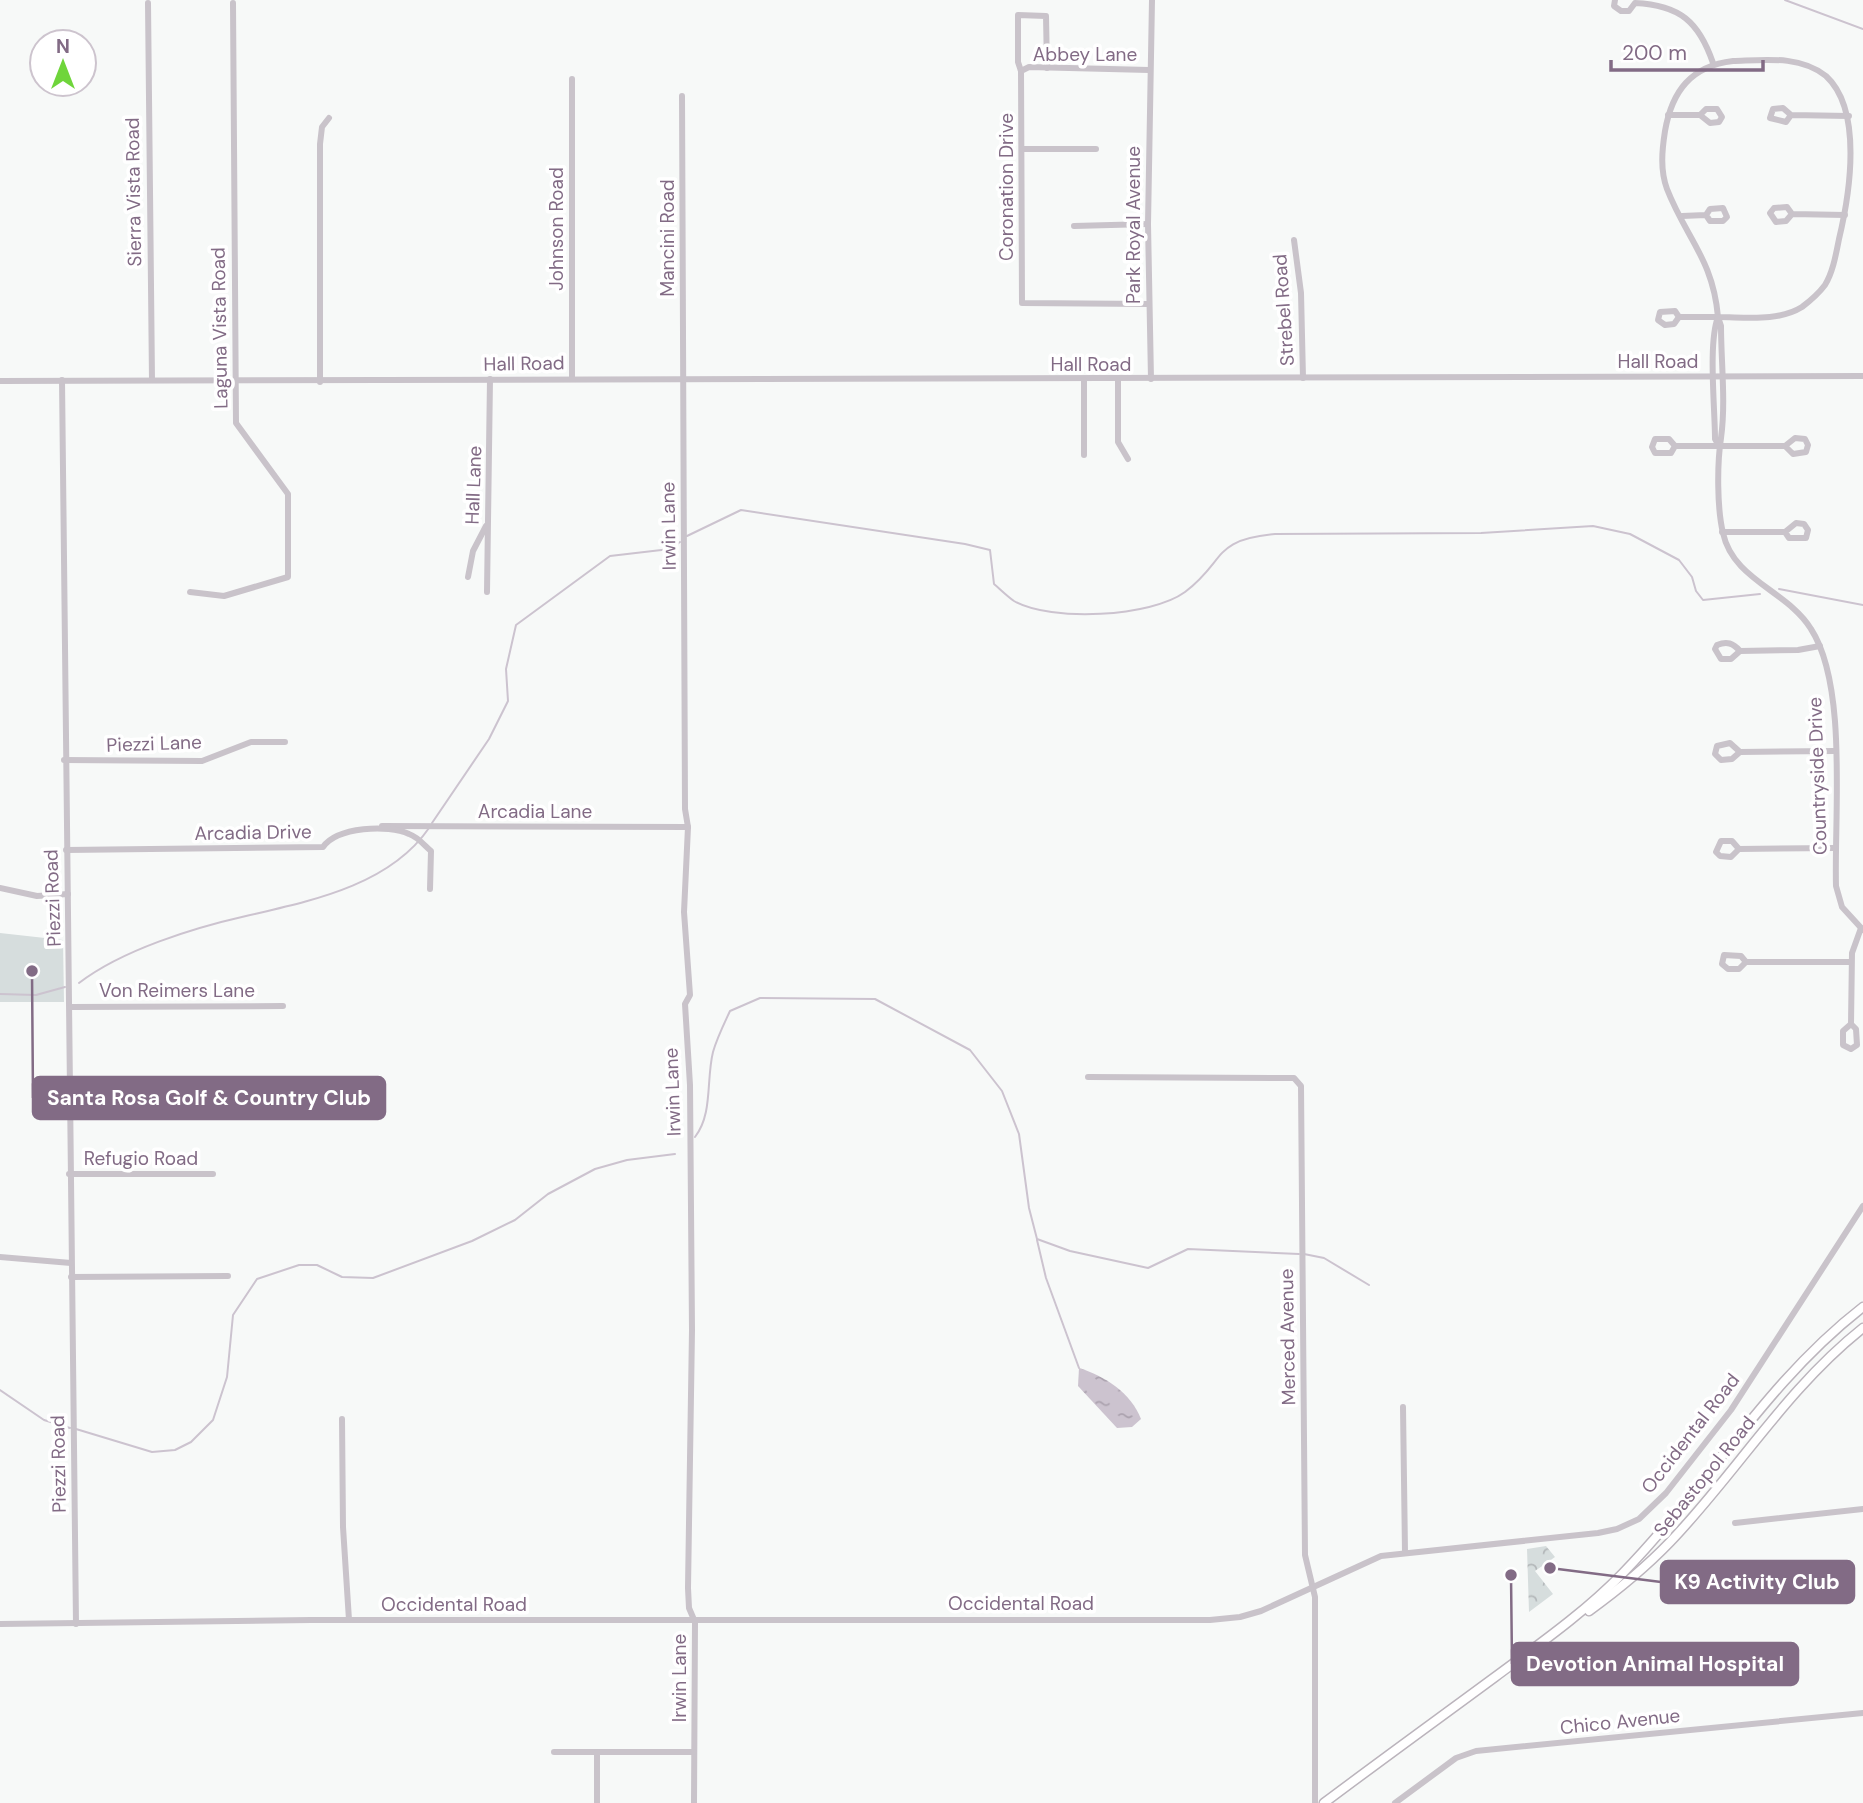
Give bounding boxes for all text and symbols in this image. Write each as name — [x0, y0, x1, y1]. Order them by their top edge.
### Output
north arrow — [28, 28, 98, 98]
scale bar — [1611, 28, 1763, 72]
text: N — [56, 34, 70, 59]
text: 200 m — [1622, 39, 1687, 67]
street label: Abbey Lane — [1033, 42, 1137, 67]
street label: Coronation Drive — [994, 113, 1019, 261]
street label: Sierra Vista Road — [120, 117, 147, 267]
street label: Park Royal Avenue — [1121, 146, 1146, 304]
street label: Johnson Road — [544, 167, 569, 291]
street label: Mancini Road — [655, 179, 680, 297]
street label: Laguna Vista Road — [206, 247, 233, 409]
street label: Strebel Road — [1267, 253, 1300, 367]
street label: Hall Road — [1617, 349, 1699, 374]
street label: Hall Road — [483, 350, 565, 377]
street label: Hall Road — [1050, 352, 1132, 377]
street label: Hall Lane — [460, 445, 487, 525]
street label: Irwin Lane — [655, 482, 682, 570]
street label: Countryside Drive — [1802, 697, 1833, 855]
street label: Piezzi Lane — [106, 729, 202, 758]
street label: Arcadia Lane — [478, 799, 592, 824]
street label: Arcadia Drive — [194, 819, 312, 846]
street label: Piezzi Road — [38, 849, 67, 947]
street label: Von Reimers Lane — [99, 978, 255, 1003]
street label: Irwin Lane — [658, 1047, 687, 1137]
callout: Santa Rosa Golf & Country Club — [33, 1077, 385, 1119]
text: Santa Rosa Golf & Country Club — [47, 1084, 371, 1112]
street label: Refugio Road — [84, 1146, 198, 1171]
street label: Merced Avenue — [1274, 1268, 1301, 1406]
street label: Occidental Road — [1636, 1368, 1745, 1498]
street label: Sebastopol Road — [1648, 1411, 1761, 1542]
street label: Piezzi Road — [45, 1415, 72, 1513]
callout: K9 Activity Club — [1661, 1561, 1854, 1603]
text: K9 Activity Club — [1674, 1568, 1840, 1596]
street label: Occidental Road — [948, 1591, 1094, 1616]
street label: Occidental Road — [381, 1592, 527, 1617]
street label: Irwin Lane — [667, 1634, 692, 1722]
callout: Devotion Animal Hospital — [1512, 1643, 1798, 1685]
text: Devotion Animal Hospital — [1526, 1650, 1784, 1678]
street label: Chico Avenue — [1559, 1703, 1681, 1740]

